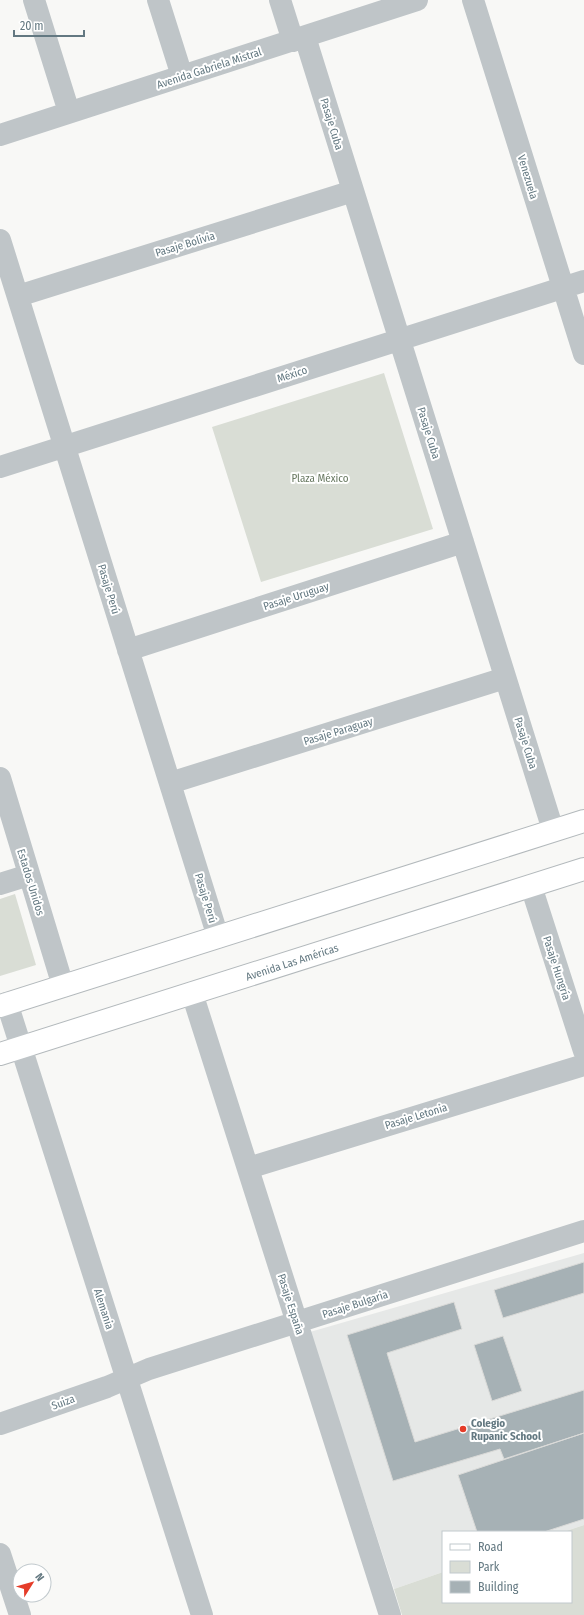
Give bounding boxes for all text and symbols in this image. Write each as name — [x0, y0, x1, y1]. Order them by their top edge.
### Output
scale bar — [14, 12, 84, 38]
text: 20 m — [20, 19, 44, 33]
street label: Avenida Gabriela Mistral — [155, 45, 263, 92]
street label: Pasaje Cuba — [317, 97, 346, 152]
street label: Venezuela — [515, 153, 540, 201]
street label: Pasaje Bolivia — [154, 229, 217, 260]
street label: México — [275, 363, 309, 385]
street label: Pasaje Cuba — [414, 406, 443, 461]
park label: Plaza México — [291, 472, 349, 485]
street label: Pasaje Perú — [95, 563, 122, 616]
street label: Pasaje Uruguay — [262, 580, 331, 613]
street label: Pasaje Paraguay — [302, 715, 374, 748]
street label: Pasaje Cuba — [511, 716, 540, 771]
street label: Estados Unidos — [14, 847, 47, 917]
street label: Pasaje Perú — [192, 872, 219, 925]
street label: Pasaje Hungría — [540, 934, 573, 1002]
street label: Avenida Las Américas — [244, 941, 340, 984]
street label: Pasaje Letonia — [383, 1101, 449, 1132]
street label: Pasaje España — [275, 1272, 306, 1336]
street label: Alemania — [91, 1287, 116, 1331]
street label: Pasaje Bulgaria — [321, 1288, 390, 1321]
street label: Suiza — [50, 1392, 76, 1413]
place label: Colegio Rupanic School — [471, 1417, 542, 1443]
marker: Colegio Rupanic School — [458, 1424, 468, 1434]
legend — [442, 1531, 572, 1603]
text: Road — [478, 1540, 503, 1554]
text: Park — [478, 1560, 500, 1574]
north arrow — [12, 1563, 52, 1603]
text: N — [32, 1571, 47, 1584]
text: Building — [478, 1580, 519, 1594]

